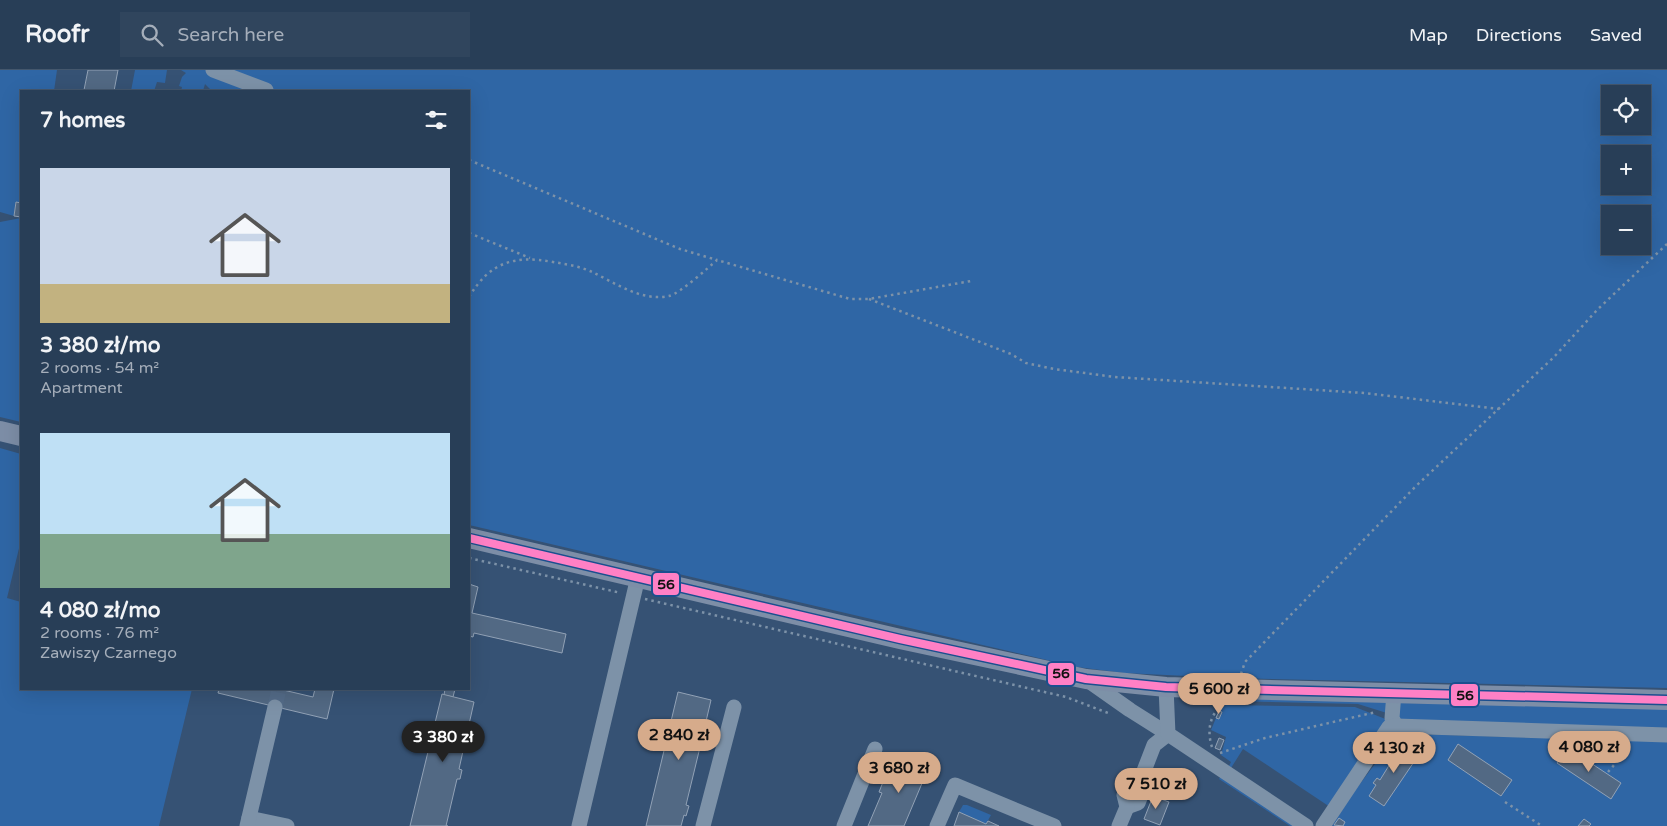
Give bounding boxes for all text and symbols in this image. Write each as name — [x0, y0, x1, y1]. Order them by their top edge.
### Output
search box — [120, 12, 470, 57]
text: Roofr — [25, 20, 90, 49]
icon: search — [138, 21, 166, 49]
text: Search here — [178, 24, 284, 46]
text: Map — [1409, 24, 1448, 46]
text: Directions — [1476, 24, 1562, 46]
text: Saved — [1590, 24, 1642, 46]
map controls — [1601, 85, 1651, 255]
button: locate — [1601, 85, 1651, 135]
icon: filters — [422, 106, 450, 134]
text: 7 homes — [40, 108, 125, 133]
button: + — [1601, 145, 1651, 195]
icon: home — [200, 200, 290, 290]
button: − — [1601, 205, 1651, 255]
text: 3 380 zł/mo — [40, 333, 161, 358]
text: 2 rooms · 54 m² — [40, 358, 159, 378]
text: Apartment — [40, 378, 123, 398]
icon: home — [200, 465, 290, 555]
line badge: 56 — [652, 572, 680, 596]
text: 56 — [657, 576, 675, 593]
text: 4 080 zł/mo — [40, 598, 161, 623]
text: 2 rooms · 76 m² — [40, 623, 159, 643]
text: Zawiszy Czarnego — [40, 643, 177, 663]
line badge: 56 — [1047, 662, 1075, 686]
text: 56 — [1052, 665, 1070, 682]
pin: 5 600 zł — [1167, 672, 1271, 715]
text: 5 600 zł — [1189, 679, 1249, 699]
line badge: 56 — [1450, 683, 1479, 707]
text: 56 — [1456, 687, 1474, 704]
pin: 2 840 zł — [627, 718, 731, 761]
pin: 3 380 zł — [391, 720, 495, 763]
text: 2 840 zł — [649, 725, 709, 745]
text: 3 380 zł — [413, 727, 473, 747]
pin: 4 080 zł — [1537, 730, 1641, 773]
pin: 4 130 zł — [1342, 732, 1446, 774]
text: 4 080 zł — [1559, 737, 1619, 757]
text: 4 130 zł — [1364, 738, 1424, 758]
pin: 3 680 zł — [847, 752, 951, 794]
text: 3 680 zł — [869, 758, 929, 778]
pin: 7 510 zł — [1104, 768, 1208, 810]
text: 7 510 zł — [1126, 774, 1186, 794]

